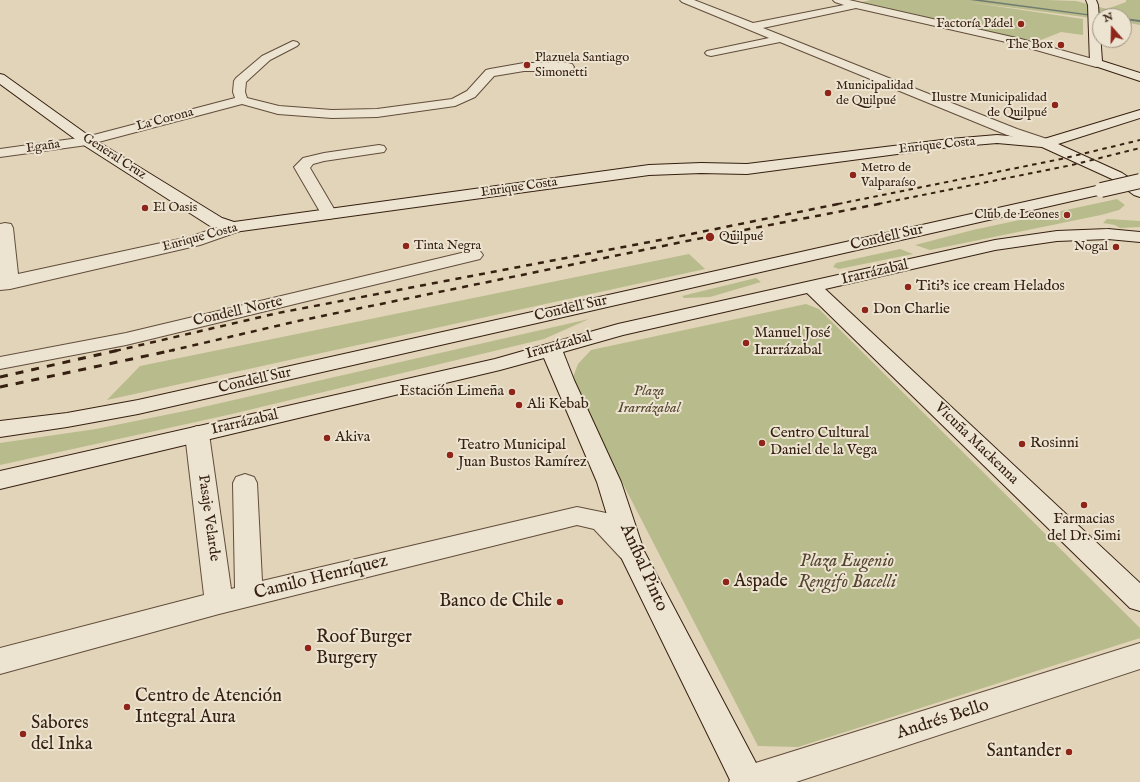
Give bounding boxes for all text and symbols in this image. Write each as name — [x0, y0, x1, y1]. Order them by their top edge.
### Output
north arrow — [1092, 8, 1132, 48]
text: N — [1101, 9, 1115, 26]
place label: Factoría Pádel — [936, 16, 1013, 32]
marker: Factoría Pádel — [1016, 19, 1026, 29]
place label: The Box — [1006, 37, 1053, 53]
marker: The Box — [1056, 40, 1066, 50]
place label: Plazuela Santiago Simonetti — [535, 50, 629, 81]
marker: Plazuela Santiago Simonetti — [522, 60, 532, 70]
place label: Municipalidad de Quilpué — [836, 78, 913, 109]
marker: Municipalidad de Quilpué — [823, 88, 833, 98]
place label: Ilustre Municipalidad de Quilpué — [931, 90, 1047, 121]
marker: Ilustre Municipalidad de Quilpué — [1050, 100, 1060, 110]
street label: La Corona — [135, 105, 195, 135]
street label: General Cruz — [79, 131, 149, 183]
street label: Enrique Costa — [898, 134, 976, 158]
street label: Egaña — [25, 137, 61, 157]
place label: Metro de Valparaíso — [861, 160, 916, 191]
marker: Metro de Valparaíso — [848, 170, 858, 180]
street label: Enrique Costa — [480, 175, 558, 201]
place label: El Oasis — [153, 200, 197, 216]
marker: El Oasis — [140, 203, 150, 213]
place label: Club de Leones — [974, 207, 1059, 223]
marker: Club de Leones — [1062, 210, 1072, 220]
street label: Enrique Costa — [161, 220, 239, 256]
street label: Condell Sur — [849, 221, 925, 255]
place label: Quilpué — [719, 229, 763, 245]
marker: Quilpué — [704, 231, 716, 243]
place label: Tinta Negra — [414, 238, 481, 254]
place label: Nogal — [1074, 239, 1108, 255]
marker: Tinta Negra — [401, 241, 411, 251]
marker: Nogal — [1111, 242, 1121, 252]
street label: Irarrázabal — [840, 257, 910, 289]
place label: Titi's ice cream Helados — [916, 278, 1065, 296]
marker: Titi's ice cream Helados — [903, 282, 913, 292]
street label: Condell Sur — [533, 292, 609, 326]
street label: Condell Norte — [192, 293, 284, 331]
place label: Don Charlie — [873, 301, 950, 319]
marker: Don Charlie — [860, 305, 870, 315]
place label: Manuel José Irarrázabal — [754, 325, 830, 360]
street label: Irarrázabal — [524, 328, 594, 364]
marker: Manuel José Irarrázabal — [741, 338, 751, 348]
street label: Condell Sur — [217, 364, 293, 398]
place label: Estación Limeña — [399, 383, 504, 401]
park label: Plaza Irarrázabal — [618, 383, 680, 418]
marker: Estación Limeña — [507, 387, 517, 397]
place label: Ali Kebab — [527, 396, 589, 414]
street label: Vicuña Mackenna — [930, 399, 1022, 489]
marker: Ali Kebab — [514, 400, 524, 410]
street label: Irarrázabal — [210, 407, 280, 439]
place label: Centro Cultural Daniel de la Vega — [770, 425, 877, 460]
place label: Akiva — [335, 429, 370, 447]
marker: Akiva — [322, 433, 332, 443]
place label: Rosinni — [1030, 435, 1079, 453]
place label: Teatro Municipal Juan Bustos Ramírez — [458, 437, 587, 472]
marker: Centro Cultural Daniel de la Vega — [757, 438, 767, 448]
marker: Rosinni — [1017, 439, 1027, 449]
marker: Teatro Municipal Juan Bustos Ramírez — [445, 450, 455, 460]
street label: Pasaje Velarde — [193, 473, 223, 563]
marker: Farmacias del Dr. Simi — [1079, 500, 1089, 510]
place label: Farmacias del Dr. Simi — [1047, 511, 1121, 546]
street label: Aníbal Pinto — [614, 521, 672, 615]
street label: Camilo Henríquez — [252, 551, 390, 605]
park label: Plaza Eugenio Rengifo Bacelli — [798, 551, 896, 594]
place label: Aspade — [734, 571, 788, 593]
marker: Aspade — [721, 577, 731, 587]
place label: Banco de Chile — [439, 591, 552, 613]
marker: Banco de Chile — [555, 597, 565, 607]
place label: Roof Burger Burgery — [316, 627, 412, 670]
marker: Roof Burger Burgery — [303, 643, 313, 653]
place label: Centro de Atención Integral Aura — [135, 686, 282, 728]
street label: Andrés Bello — [894, 695, 992, 745]
marker: Centro de Atención Integral Aura — [122, 702, 132, 712]
place label: Sabores del Inka — [31, 713, 92, 756]
marker: Sabores del Inka — [18, 729, 28, 739]
place label: Santander — [986, 741, 1061, 763]
marker: Santander — [1064, 747, 1074, 757]

